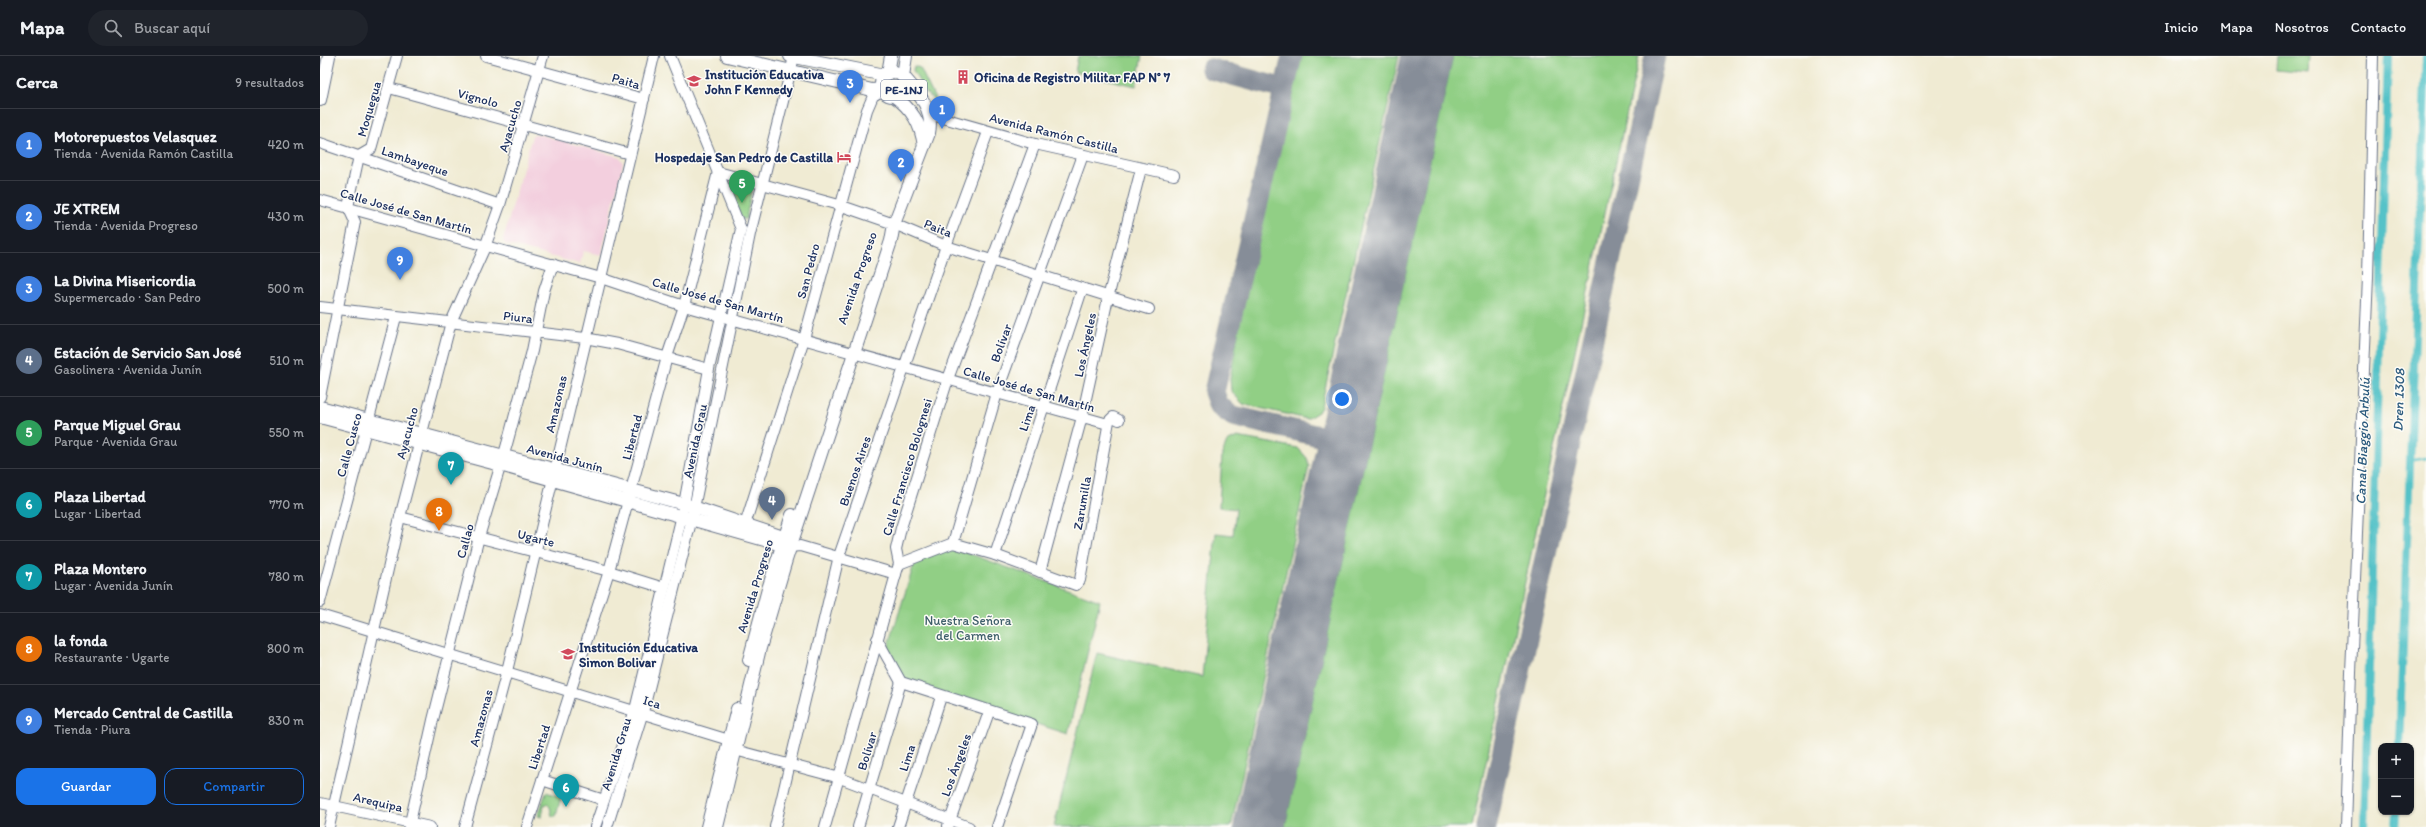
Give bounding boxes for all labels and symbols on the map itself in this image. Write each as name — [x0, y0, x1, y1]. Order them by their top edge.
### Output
place label: Institución Educativa John F Kennedy — [704, 67, 824, 98]
building icon: Oficina de Registro Militar FAP N° 7 — [955, 69, 971, 85]
street label: Paita — [610, 70, 642, 92]
pin: 3 — [837, 70, 863, 103]
place label: Oficina de Registro Militar FAP N° 7 — [974, 70, 1171, 86]
school or university icon: Institución Educativa John F Kennedy — [686, 73, 702, 89]
street label: Moquegua — [354, 79, 384, 139]
road number: PE-1NJ — [881, 80, 927, 100]
street label: Vignolo — [456, 85, 500, 111]
pin: 1 — [929, 96, 955, 129]
street label: Ayacucho — [495, 98, 525, 154]
street label: Avenida Ramón Castilla — [988, 110, 1120, 156]
street label: Lambayeque — [380, 143, 450, 179]
hotel icon: Hospedaje San Pedro de Castilla — [836, 149, 852, 165]
pin: 2 — [888, 149, 914, 182]
place label: Hospedaje San Pedro de Castilla — [655, 150, 834, 166]
pin: 5 — [729, 170, 755, 203]
street label: Calle José de San Martín — [338, 185, 474, 237]
street label: Paita — [922, 216, 954, 240]
street label: Avenida Progreso — [834, 229, 880, 326]
street label: San Pedro — [793, 241, 823, 300]
pin: 9 — [387, 247, 413, 280]
street label: Calle José de San Martín — [650, 274, 786, 326]
street label: Piura — [502, 308, 534, 326]
street label: Los Ángeles — [1071, 311, 1099, 379]
street label: Bolívar — [987, 321, 1015, 364]
street label: Calle José de San Martín — [961, 363, 1097, 415]
water label: Dren 1308 — [2389, 367, 2409, 432]
street label: Amazonas — [542, 374, 570, 434]
water label: Canal Biaggio Arbulú — [2352, 377, 2374, 505]
your location — [1332, 389, 1352, 409]
street label: Calle Francisco Bolognesi — [879, 396, 935, 538]
street label: Lima — [1015, 402, 1039, 433]
street label: Avenida Grau — [680, 403, 710, 479]
street label: Ayacucho — [393, 405, 421, 461]
street label: Calle Cusco — [333, 411, 365, 479]
street label: Libertad — [619, 413, 645, 461]
street label: Buenos Aires — [836, 434, 874, 508]
street label: Avenida Junín — [525, 441, 605, 475]
pin: 7 — [438, 452, 464, 485]
street label: Zarumilla — [1070, 475, 1094, 531]
pin: 4 — [759, 487, 785, 520]
pin: 8 — [426, 498, 452, 531]
street label: Callao — [453, 522, 477, 560]
street label: Ugarte — [516, 526, 556, 550]
street label: Avenida Progreso — [734, 537, 776, 635]
park label: Nuestra Señora del Carmen — [925, 613, 1012, 643]
place label: Institución Educativa Simon Bolivar — [579, 640, 698, 670]
school or university icon: Institución Educativa Simon Bolivar — [560, 646, 576, 662]
street label: Amazonas — [466, 688, 496, 748]
street label: Ica — [641, 692, 663, 712]
street label: Avenida Grau — [598, 716, 634, 792]
street label: Libertad — [525, 723, 553, 771]
street label: Bolívar — [854, 729, 880, 772]
street label: Los Ángeles — [938, 731, 974, 798]
street label: Lima — [896, 742, 919, 773]
pin: 6 — [553, 774, 579, 807]
street label: Arequipa — [352, 789, 404, 815]

